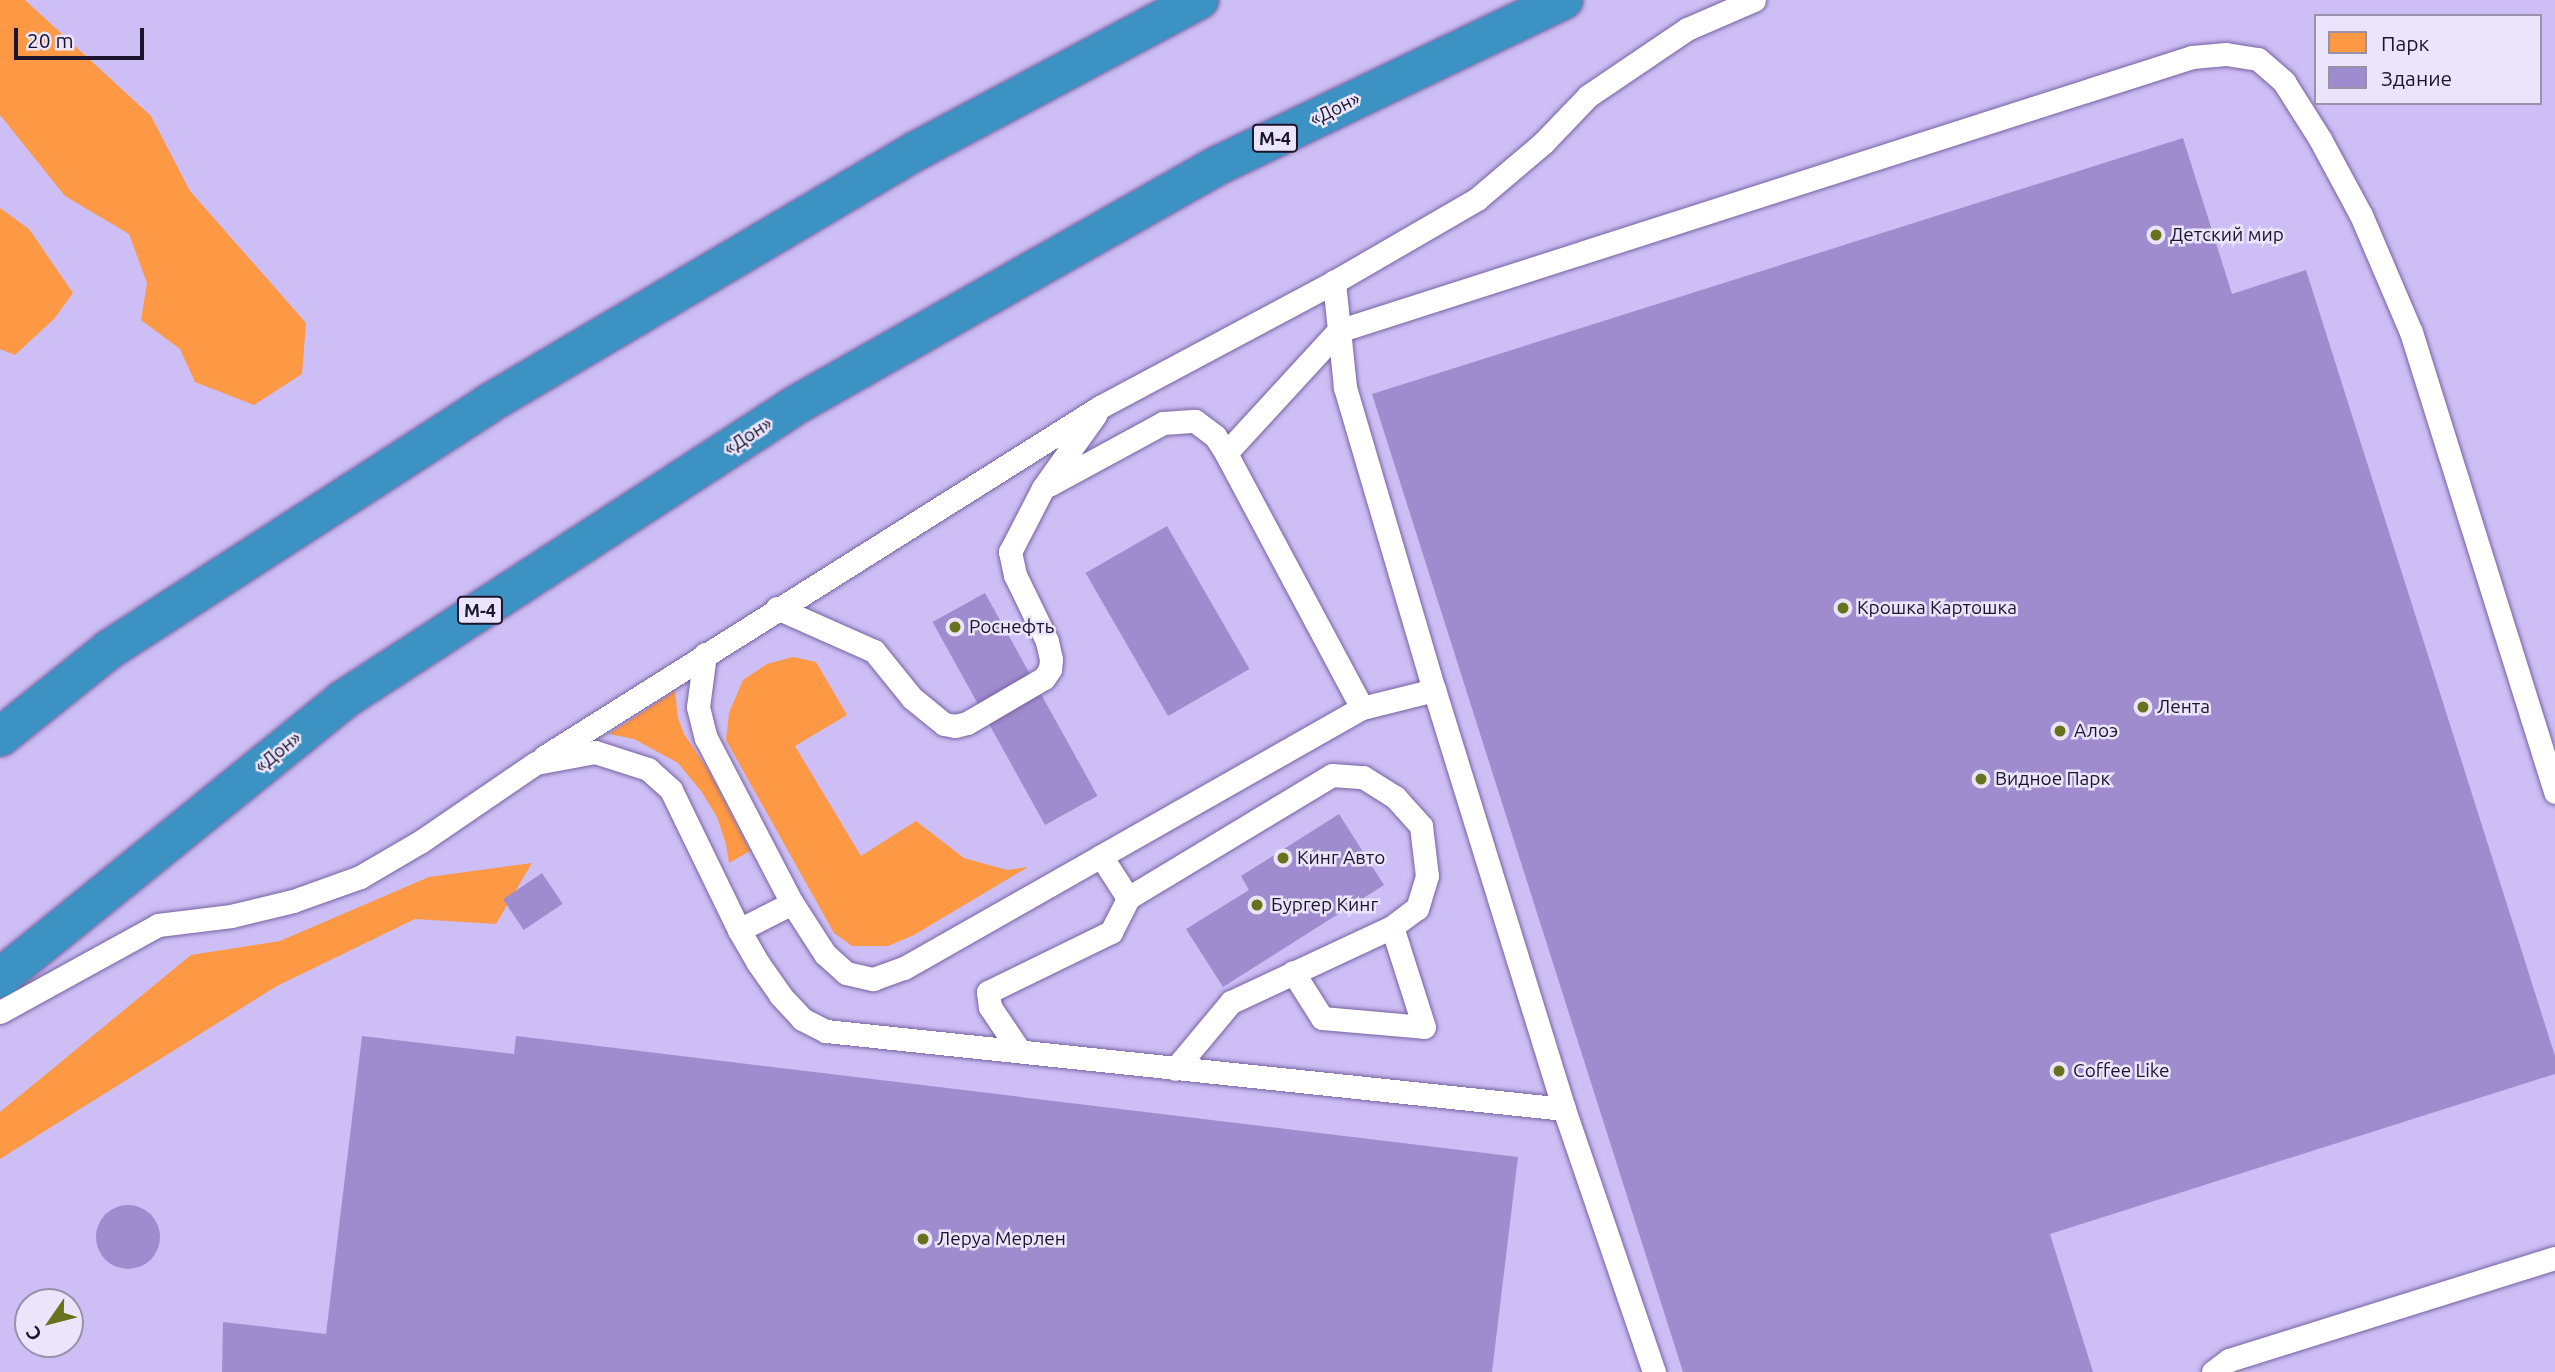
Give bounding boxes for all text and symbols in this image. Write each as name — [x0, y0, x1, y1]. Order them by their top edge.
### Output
scale bar — [18, 14, 147, 58]
legend — [2314, 14, 2541, 105]
text: 20 m — [27, 28, 74, 52]
text: Парк — [2381, 31, 2429, 55]
text: Здание — [2381, 66, 2452, 90]
street label: «Дон» — [1306, 87, 1364, 131]
road number: М-4 — [1250, 124, 1300, 153]
place label: Детский мир — [2170, 224, 2284, 246]
marker: Детский мир — [2148, 227, 2164, 243]
street label: «Дон» — [719, 412, 777, 460]
road number: М-4 — [456, 596, 504, 624]
place label: Крошка Картошка — [1857, 597, 2017, 619]
marker: Крошка Картошка — [1835, 600, 1851, 616]
place label: Роснефть — [969, 616, 1054, 638]
marker: Роснефть — [947, 619, 963, 635]
place label: Лента — [2157, 696, 2210, 718]
marker: Лента — [2135, 699, 2151, 715]
place label: Алоэ — [2074, 720, 2118, 742]
marker: Алоэ — [2052, 723, 2068, 739]
street label: «Дон» — [250, 726, 306, 778]
place label: Видное Парк — [1995, 768, 2110, 790]
marker: Видное Парк — [1973, 771, 1989, 787]
place label: Кинг Авто — [1297, 847, 1385, 869]
marker: Кинг Авто — [1275, 850, 1291, 866]
place label: Бургер Кинг — [1271, 894, 1378, 916]
marker: Бургер Кинг — [1249, 897, 1265, 913]
place label: Coffee Like — [2073, 1060, 2170, 1082]
marker: Coffee Like — [2051, 1063, 2067, 1079]
place label: Леруа Мерлен — [937, 1228, 1066, 1250]
marker: Леруа Мерлен — [915, 1231, 931, 1247]
north arrow — [14, 1288, 84, 1358]
text: С — [21, 1323, 46, 1345]

